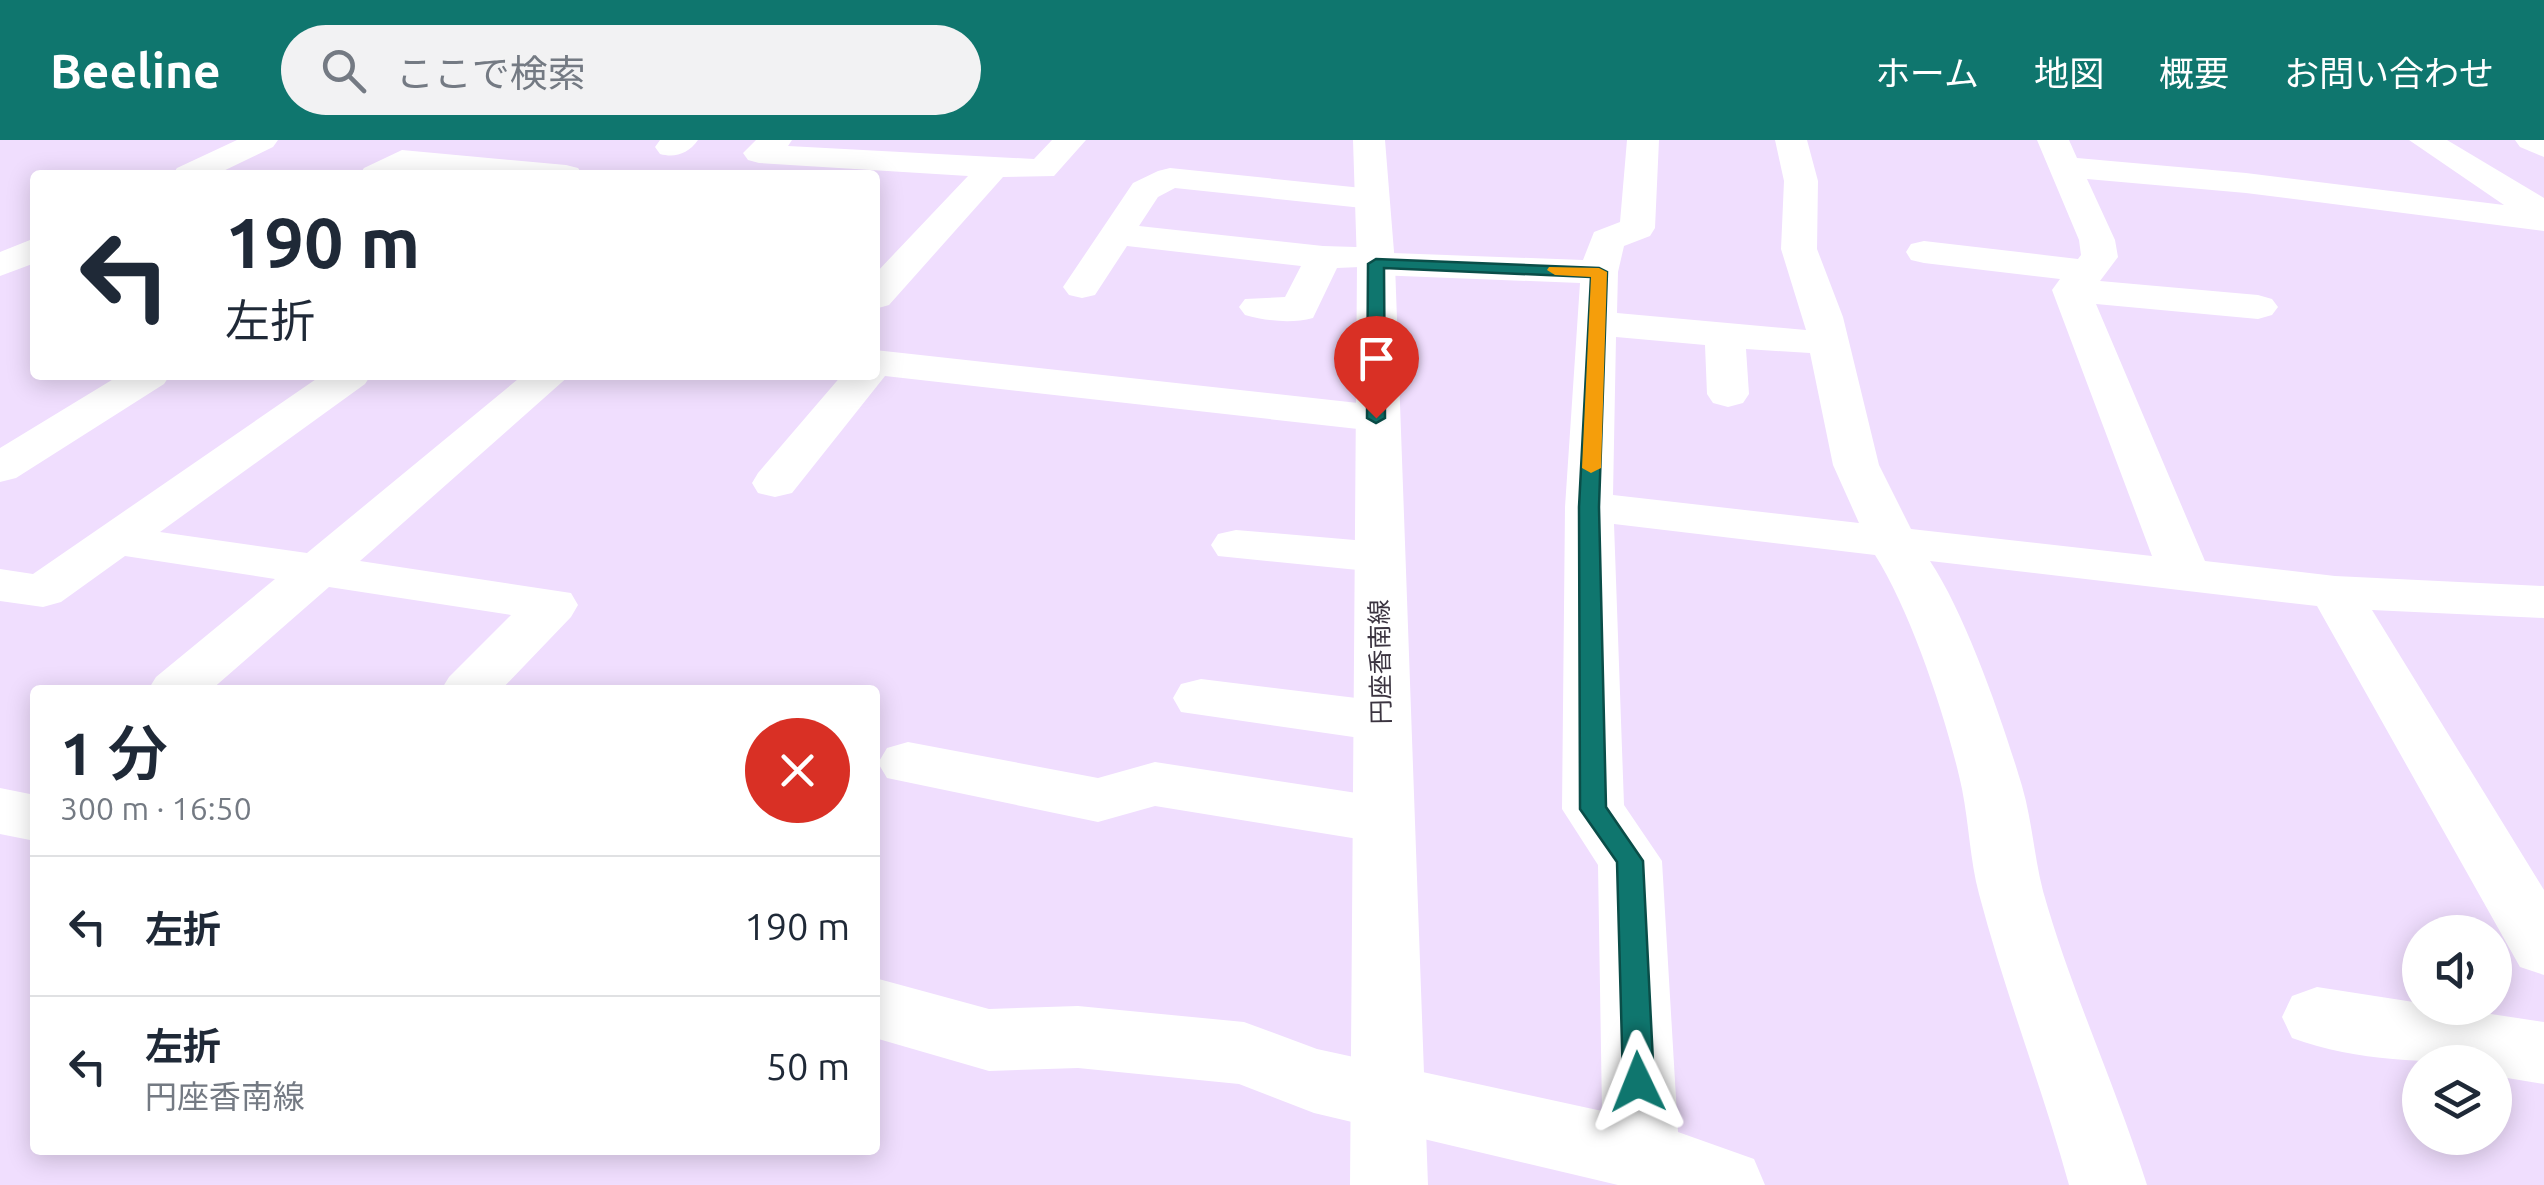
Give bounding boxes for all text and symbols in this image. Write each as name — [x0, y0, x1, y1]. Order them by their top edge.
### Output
search box — [281, 25, 981, 115]
text: Beeline — [50, 43, 221, 97]
icon: search — [316, 43, 371, 98]
text: ここで検索 — [396, 52, 586, 94]
text: ホーム — [1875, 53, 1979, 93]
text: 地図 — [2034, 53, 2104, 93]
text: 概要 — [2159, 53, 2229, 93]
text: お問い合わせ — [2284, 53, 2494, 93]
text: 190 m — [225, 203, 420, 281]
icon: left — [60, 210, 190, 340]
text: 左折 — [225, 295, 315, 346]
pin — [1334, 316, 1419, 419]
icon: arrive — [1349, 331, 1404, 386]
street label: 円座香南線 — [1365, 599, 1395, 725]
button: close — [745, 718, 850, 823]
text: 1 分 — [60, 719, 168, 786]
text: 300 m · 16:50 — [60, 790, 252, 826]
icon: left — [60, 899, 115, 954]
text: 190 m — [744, 905, 850, 947]
text: 左折 — [145, 908, 221, 950]
map controls — [2402, 915, 2512, 1155]
button: sound — [2402, 915, 2512, 1025]
text: 左折 — [145, 1025, 221, 1067]
position arrow — [1586, 1030, 1690, 1134]
icon: left — [60, 1039, 115, 1094]
text: 50 m — [766, 1045, 850, 1087]
button: layers — [2402, 1045, 2512, 1155]
text: 円座香南線 — [145, 1078, 305, 1114]

